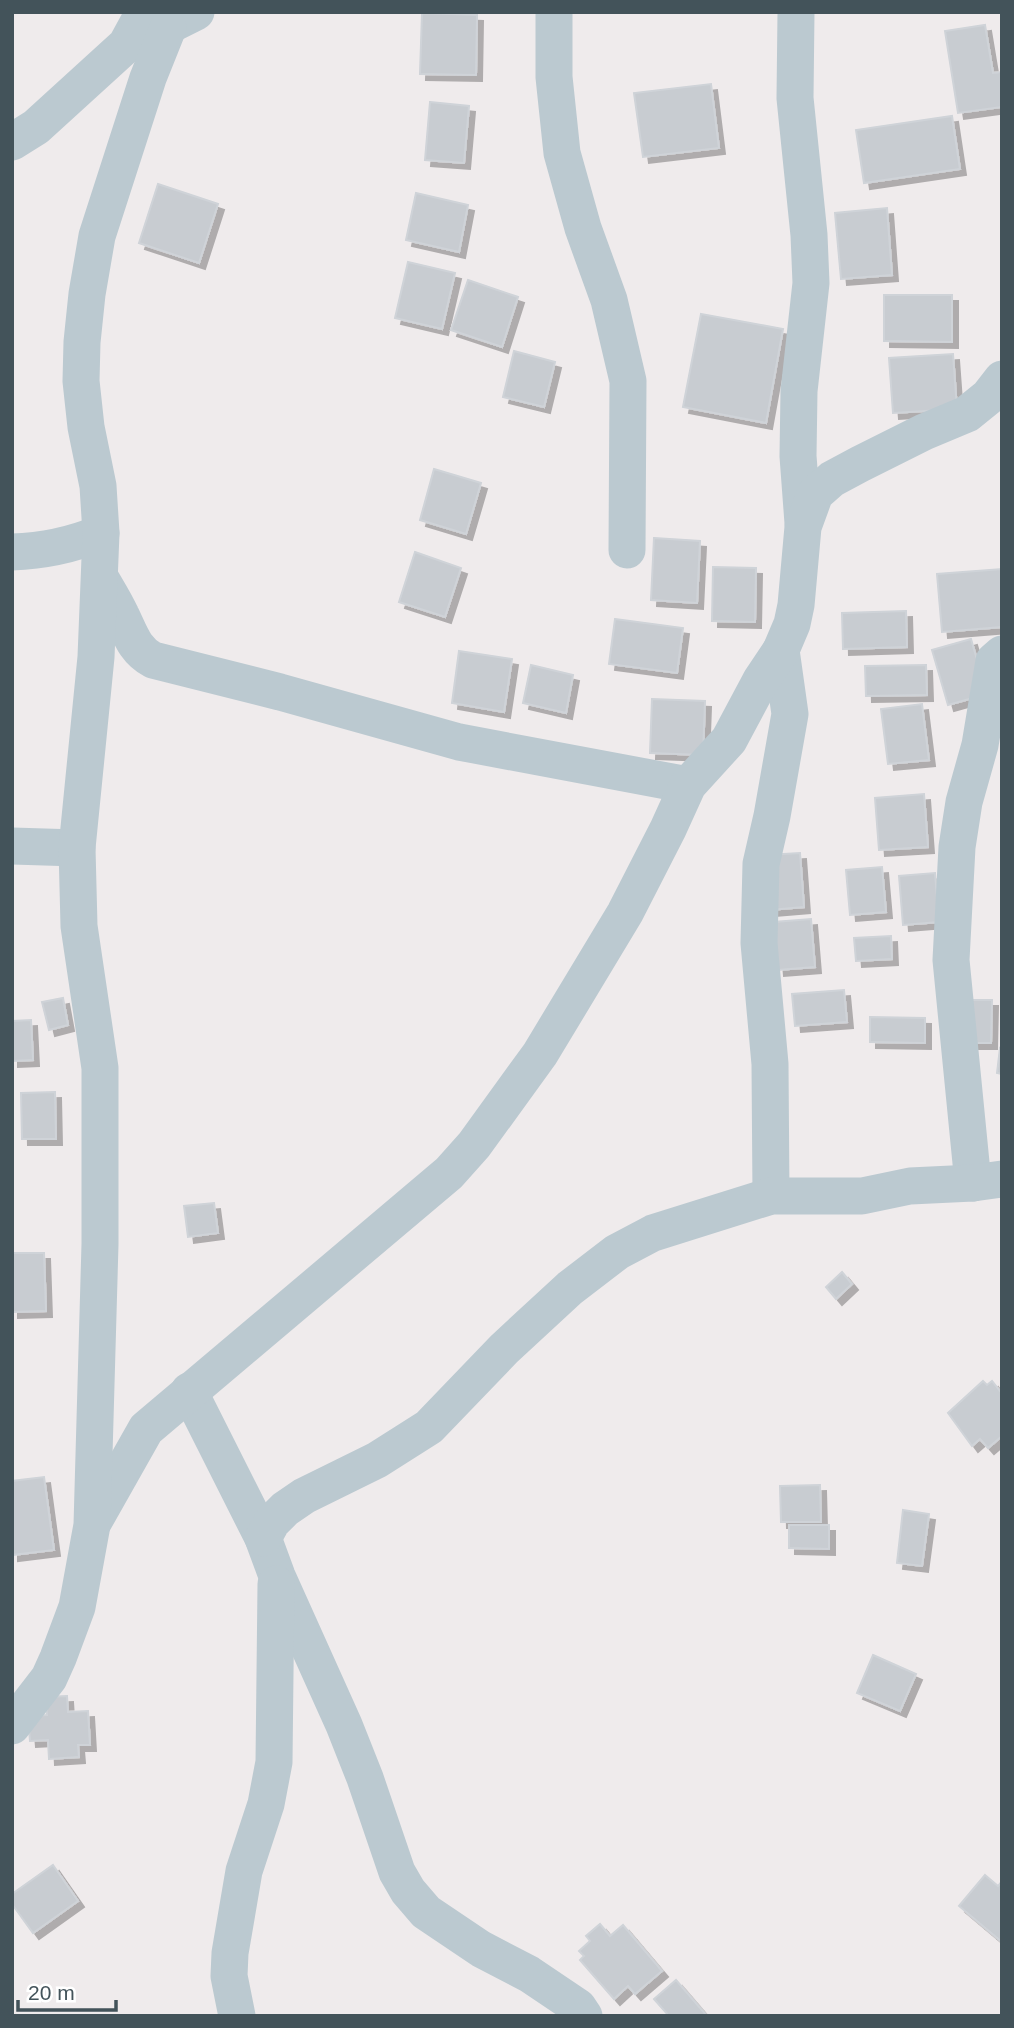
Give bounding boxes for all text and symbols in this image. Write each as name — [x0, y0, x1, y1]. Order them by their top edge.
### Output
scale bar — [18, 1968, 116, 2012]
text: 20 m — [28, 1981, 75, 2004]

